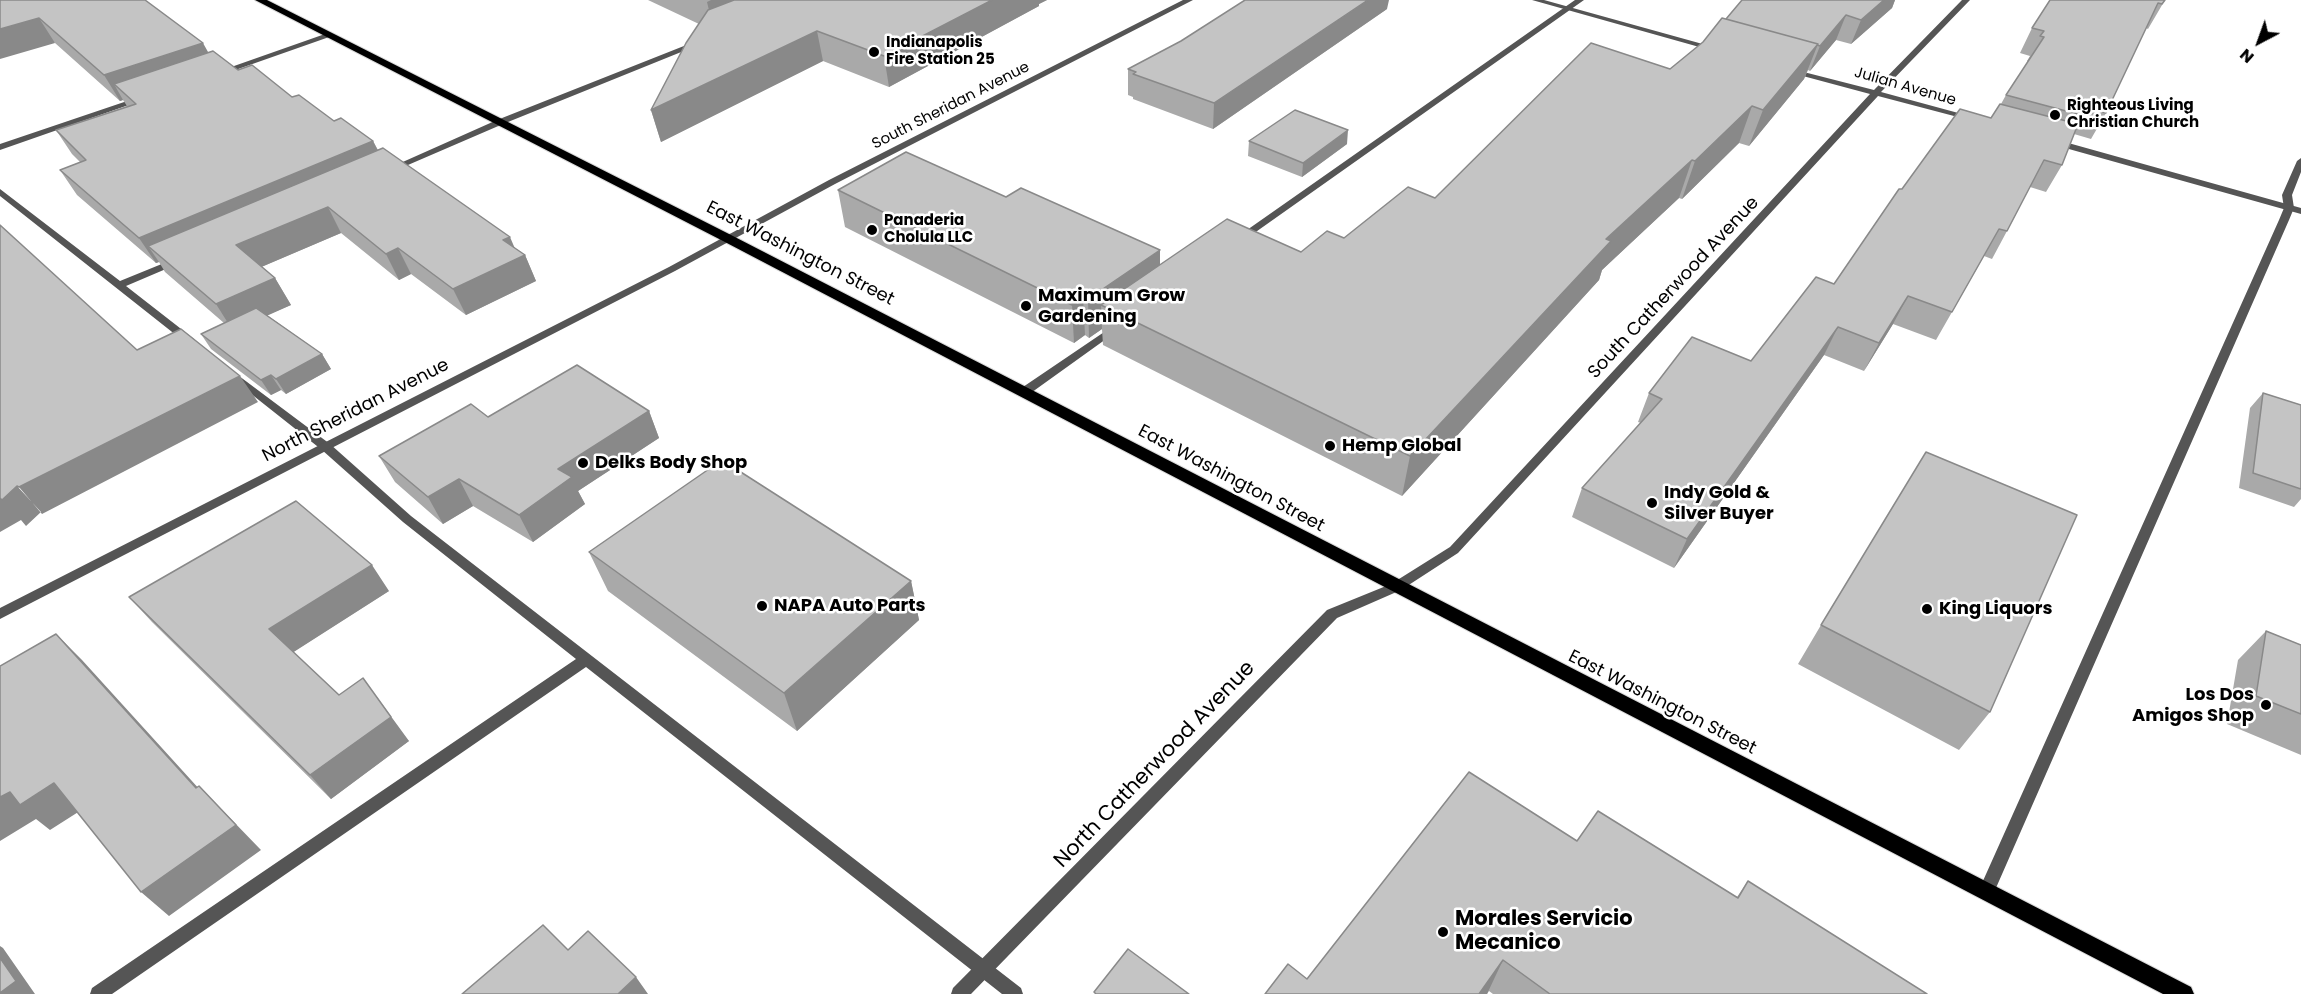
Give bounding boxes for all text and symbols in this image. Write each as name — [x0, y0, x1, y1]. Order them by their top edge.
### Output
north arrow — [2229, 12, 2289, 72]
place label: Indianapolis Fire Station 25 — [886, 34, 995, 69]
text: N — [2235, 43, 2259, 69]
marker: Indianapolis Fire Station 25 — [867, 45, 881, 59]
street label: South Sheridan Avenue — [869, 58, 1033, 154]
street label: Julian Avenue — [1852, 64, 1958, 110]
place label: Righteous Living Christian Church — [2067, 97, 2199, 132]
marker: Righteous Living Christian Church — [2048, 108, 2062, 122]
street label: South Catherwood Avenue — [1584, 193, 1764, 383]
street label: East Washington Street — [702, 197, 898, 311]
place label: Panaderia Cholula LLC — [884, 212, 973, 247]
marker: Panaderia Cholula LLC — [865, 223, 879, 237]
place label: Maximum Grow Gardening — [1038, 285, 1185, 328]
marker: Maximum Grow Gardening — [1019, 299, 1033, 313]
street label: North Sheridan Avenue — [259, 355, 453, 467]
street label: East Washington Street — [1134, 421, 1328, 537]
place label: Hemp Global — [1342, 435, 1462, 457]
marker: Hemp Global — [1323, 439, 1337, 453]
place label: Delks Body Shop — [595, 452, 747, 474]
marker: Delks Body Shop — [576, 456, 590, 470]
place label: Indy Gold & Silver Buyer — [1664, 482, 1774, 524]
marker: Indy Gold & Silver Buyer — [1645, 496, 1659, 510]
place label: NAPA Auto Parts — [774, 595, 926, 617]
place label: King Liquors — [1939, 598, 2052, 620]
marker: NAPA Auto Parts — [755, 599, 769, 613]
marker: King Liquors — [1920, 602, 1934, 616]
street label: East Washington Street — [1564, 646, 1760, 760]
street label: North Catherwood Avenue — [1049, 656, 1261, 874]
place label: Los Dos Amigos Shop — [2132, 684, 2254, 726]
marker: Los Dos Amigos Shop — [2259, 698, 2273, 712]
place label: Morales Servicio Mecanico — [1455, 907, 1633, 957]
marker: Morales Servicio Mecanico — [1436, 925, 1450, 939]

